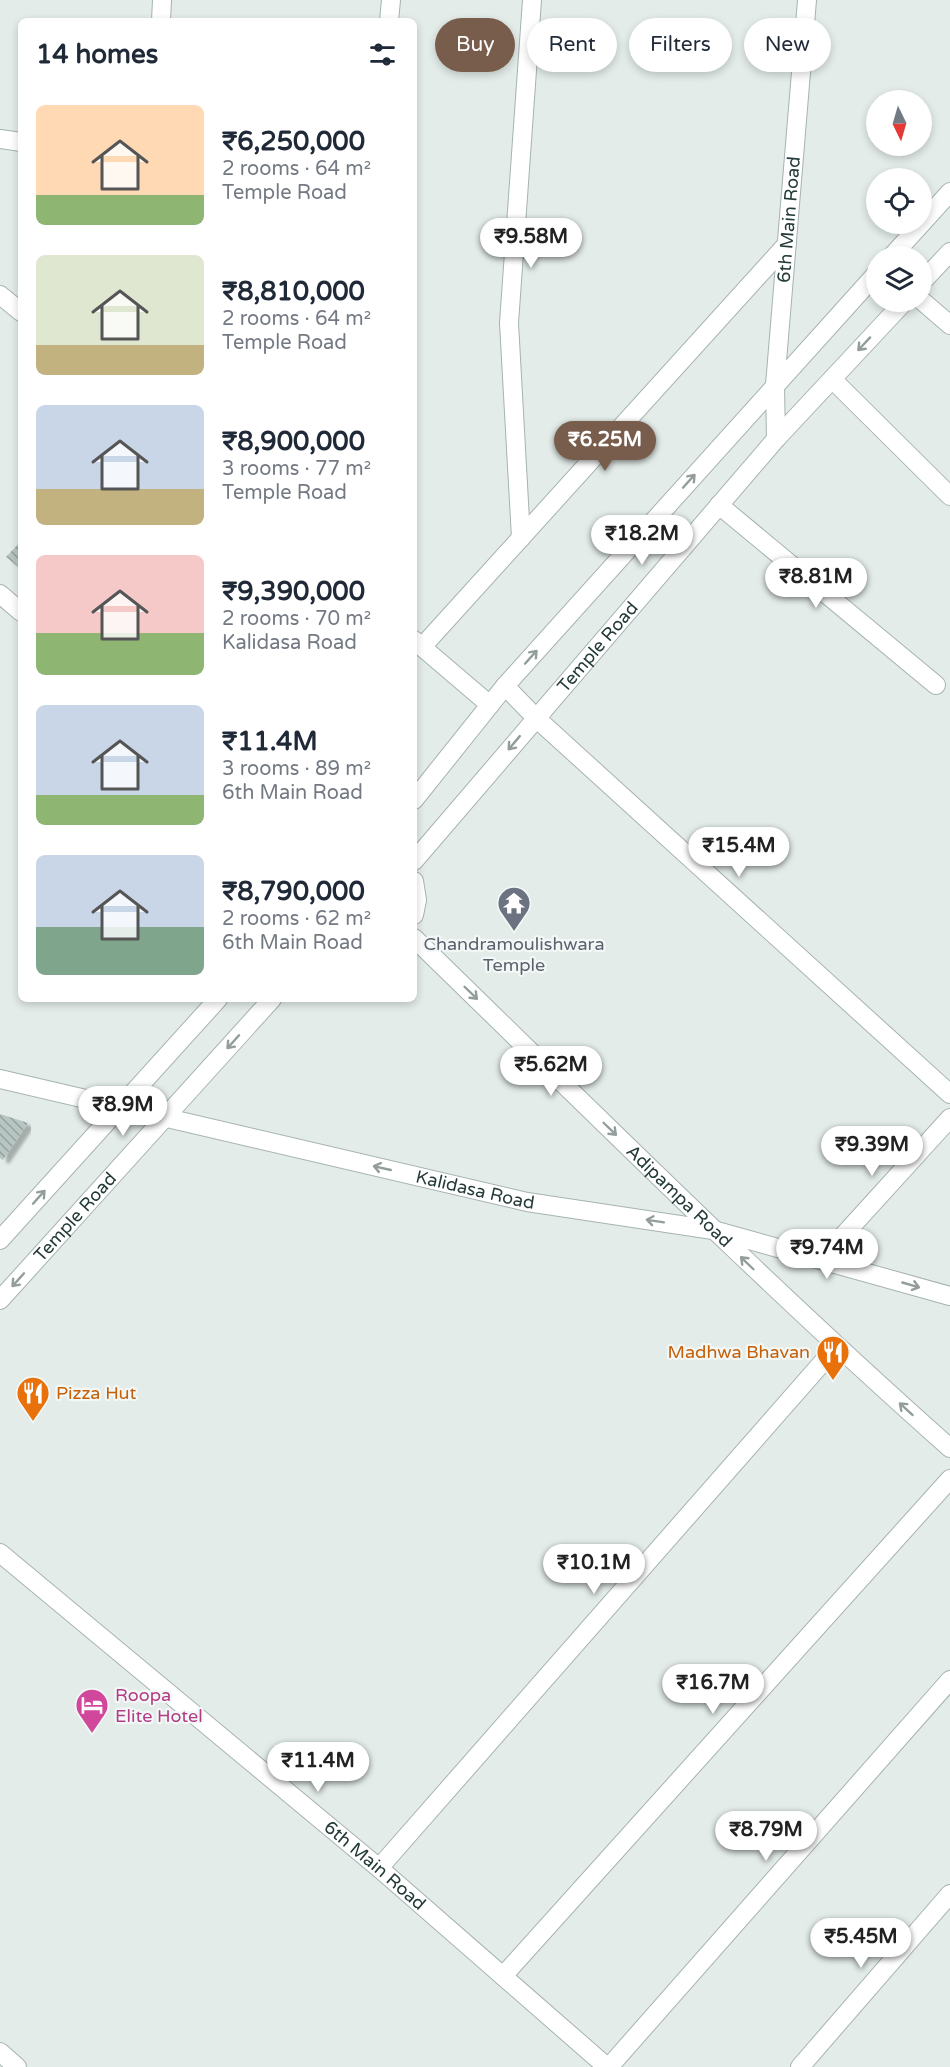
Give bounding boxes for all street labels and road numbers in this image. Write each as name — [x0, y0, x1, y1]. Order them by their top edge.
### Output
street label: 6th Main Road — [773, 155, 805, 284]
street label: Temple Road — [553, 597, 643, 697]
street label: Adipampa Road — [622, 1140, 737, 1252]
street label: Kalidasa Road — [414, 1165, 536, 1214]
street label: Temple Road — [29, 1168, 121, 1266]
street label: 6th Main Road — [320, 1816, 430, 1915]

